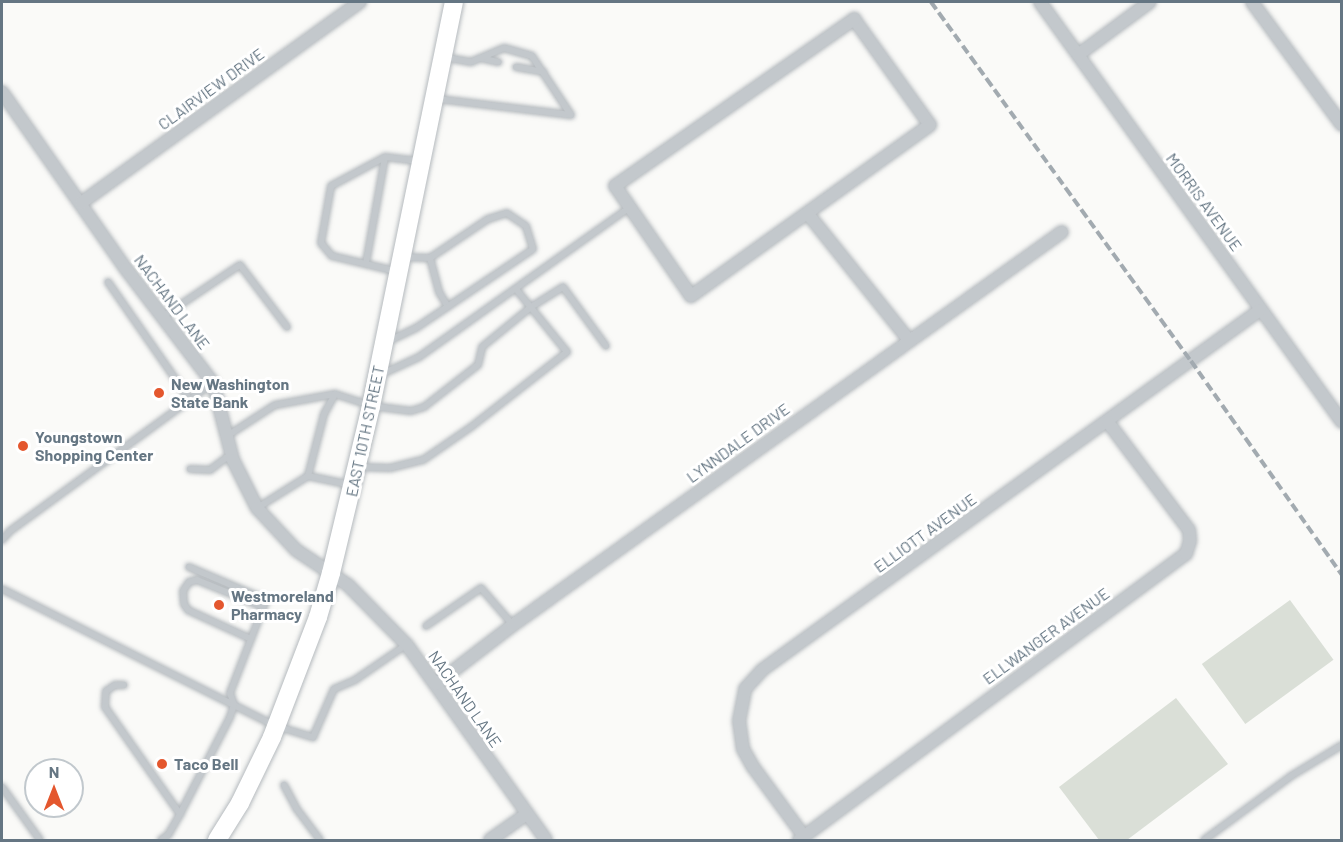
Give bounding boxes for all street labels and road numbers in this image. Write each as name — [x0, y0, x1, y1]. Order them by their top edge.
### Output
street label: CLAIRVIEW DRIVE — [154, 44, 268, 134]
street label: MORRIS AVENUE — [1162, 149, 1246, 255]
street label: NACHAND LANE — [130, 251, 214, 353]
street label: EAST 10TH STREET — [342, 364, 388, 498]
street label: LYNNDALE DRIVE — [683, 399, 793, 487]
street label: ELLIOTT AVENUE — [870, 489, 980, 577]
street label: ELLWANGER AVENUE — [979, 584, 1113, 688]
street label: NACHAND LANE — [425, 647, 505, 751]

